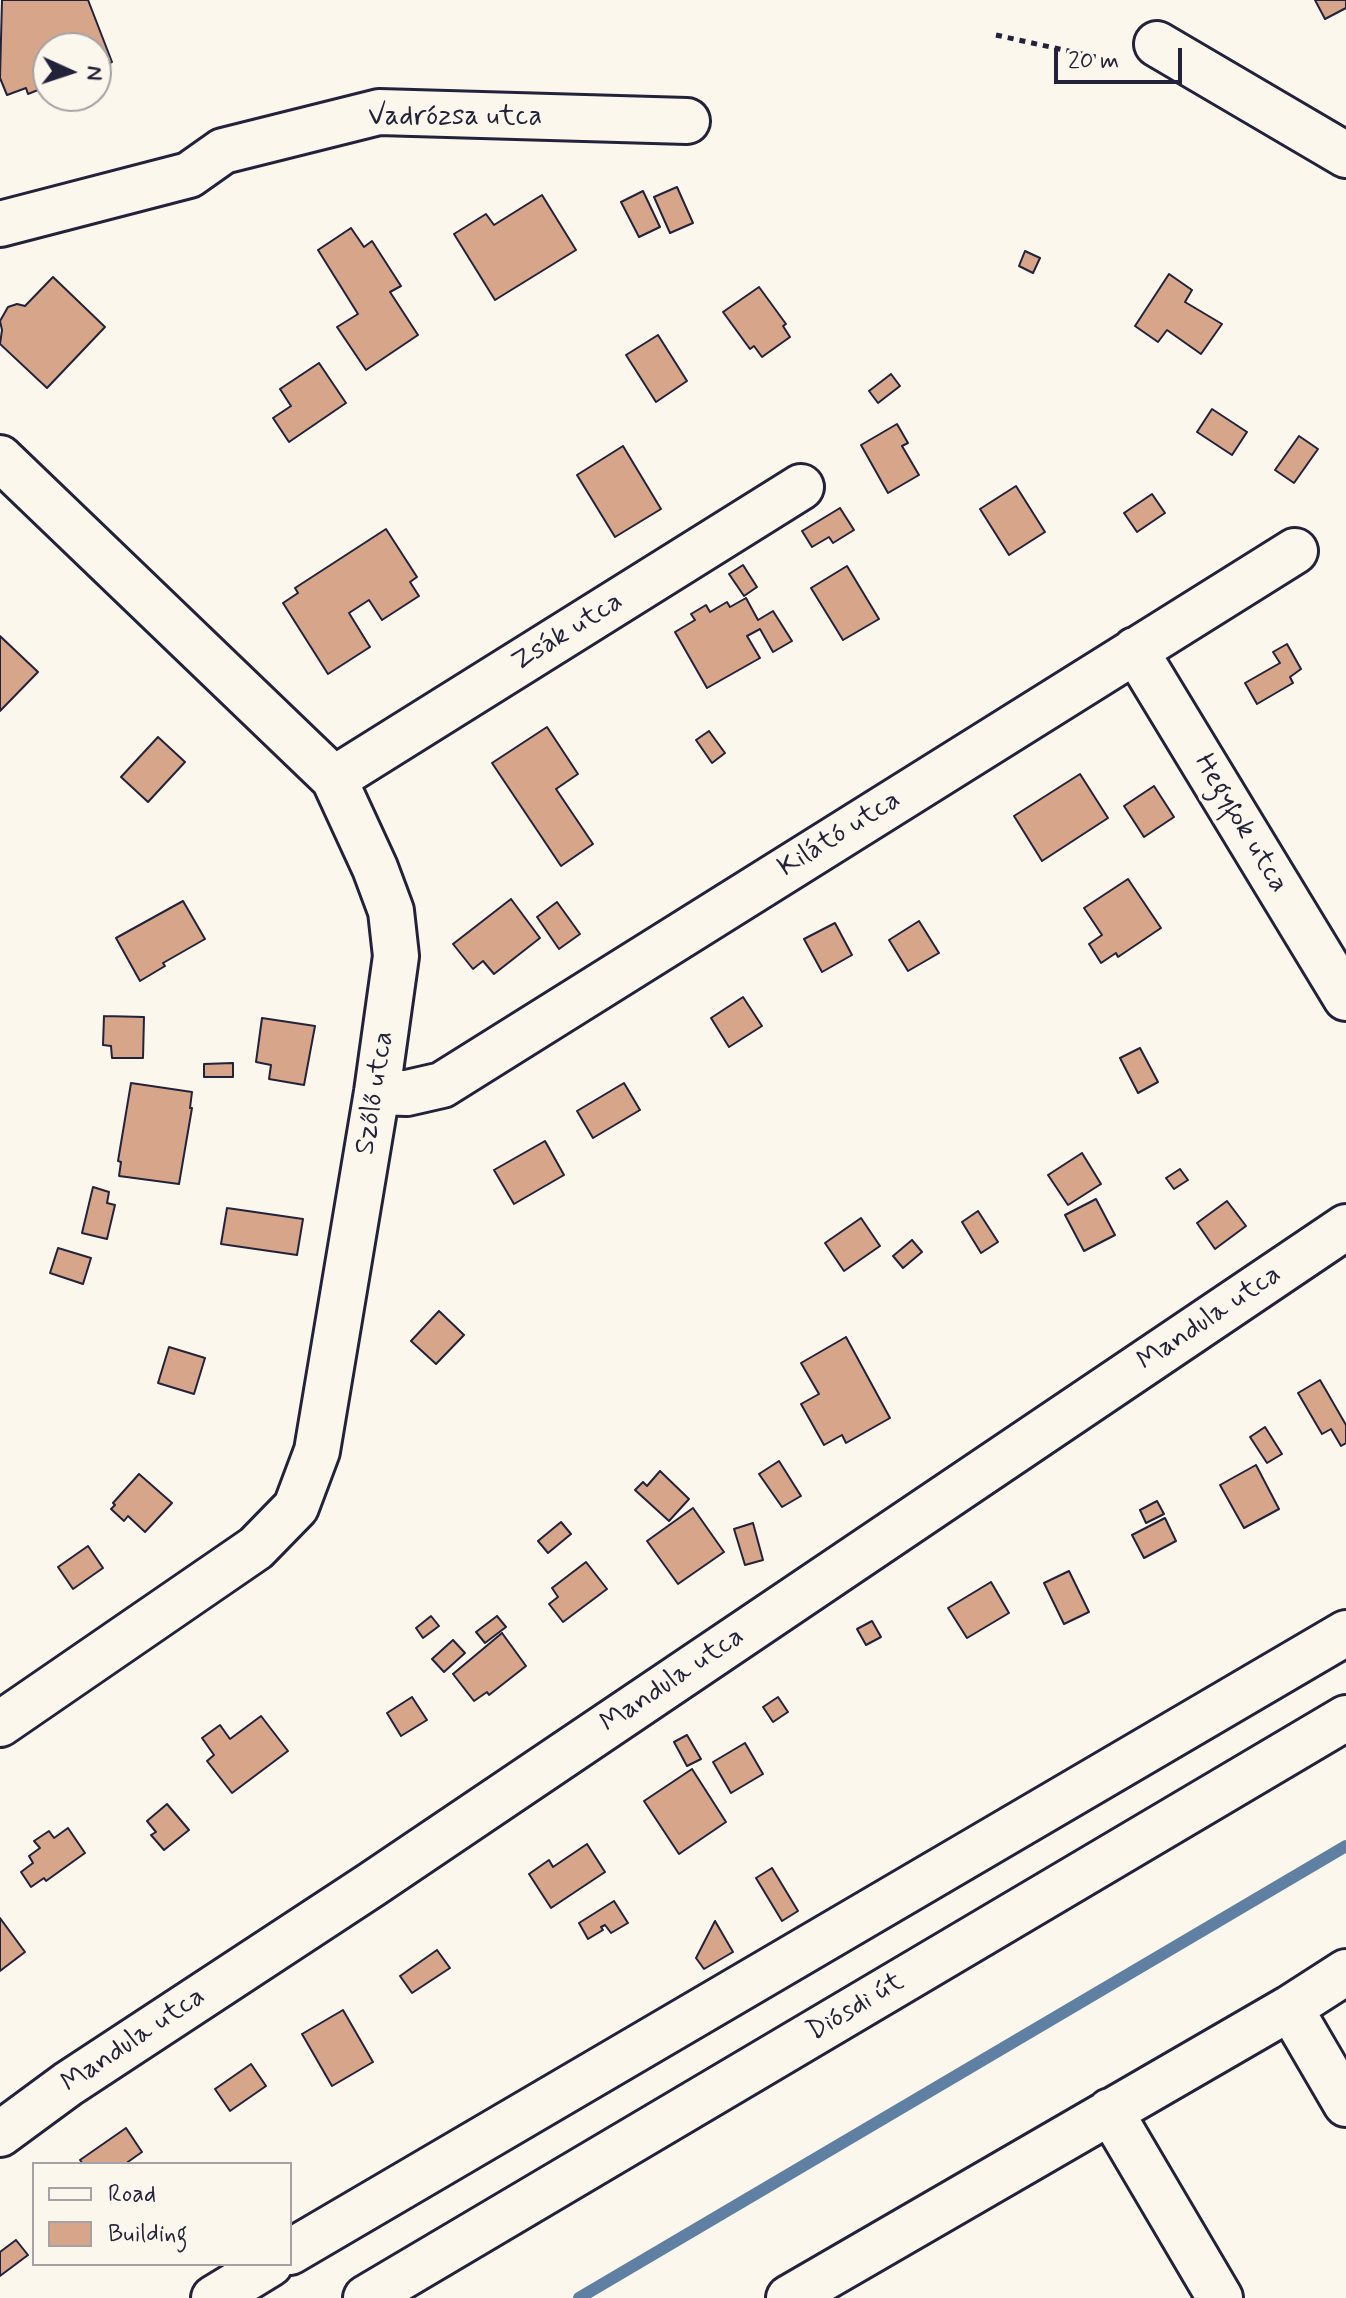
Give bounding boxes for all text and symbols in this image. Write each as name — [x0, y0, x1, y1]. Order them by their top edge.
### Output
north arrow — [32, 32, 112, 112]
scale bar — [1058, 32, 1186, 82]
text: 20 m — [1068, 46, 1119, 77]
text: N — [80, 65, 108, 81]
street label: Vadrózsa utca — [368, 101, 542, 135]
street label: Zsák utca — [506, 586, 630, 680]
street label: Hegyfok utca — [1186, 749, 1294, 899]
street label: Kilátó utca — [773, 784, 907, 886]
street label: Szőlő utca — [350, 1029, 402, 1157]
street label: Mandula utca — [1132, 1259, 1288, 1379]
street label: Mandula utca — [595, 1621, 751, 1741]
street label: Diósdi út — [802, 1966, 910, 2050]
street label: Mandula utca — [56, 1981, 212, 2101]
legend — [32, 2162, 292, 2266]
text: Road — [108, 2179, 156, 2210]
text: Building — [108, 2219, 188, 2250]

